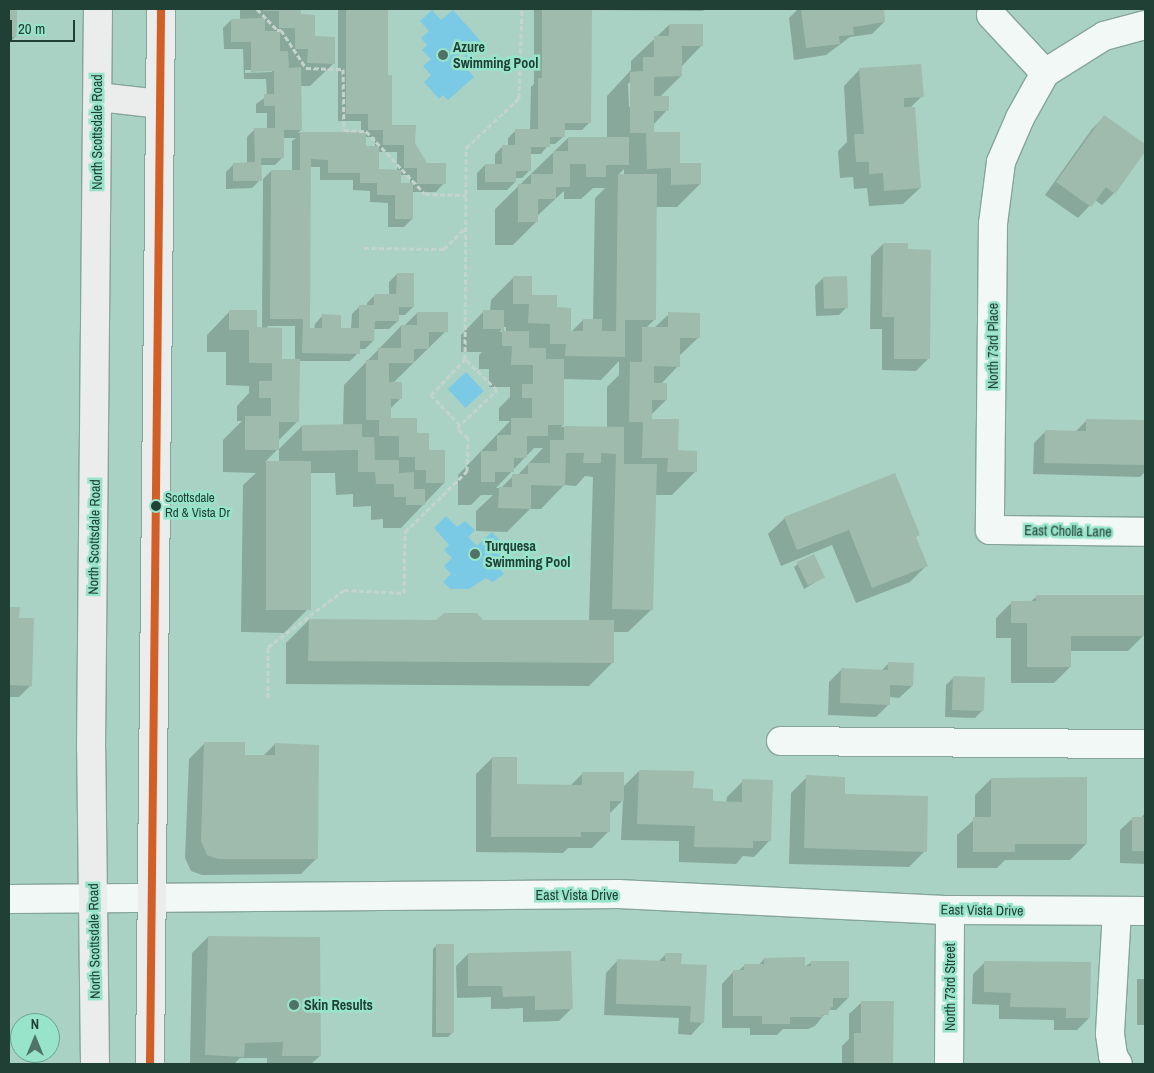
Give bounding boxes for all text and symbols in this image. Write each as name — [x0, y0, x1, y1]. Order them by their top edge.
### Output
scale bar — [12, 10, 78, 42]
text: 20 m — [18, 18, 45, 39]
place label: Azure Swimming Pool — [453, 39, 538, 72]
marker: Azure Swimming Pool — [437, 49, 449, 61]
street label: North Scottsdale Road — [89, 74, 105, 190]
street label: North 73rd Place — [985, 303, 1001, 389]
street label: North Scottsdale Road — [85, 479, 103, 595]
place label: Scottsdale Rd & Vista Dr — [165, 491, 230, 522]
marker: Scottsdale Rd & Vista Dr — [151, 501, 161, 511]
street label: East Cholla Lane — [1024, 522, 1112, 540]
place label: Turquesa Swimming Pool — [485, 538, 570, 570]
marker: Turquesa Swimming Pool — [469, 548, 481, 560]
street label: North Scottsdale Road — [85, 883, 103, 999]
street label: East Vista Drive — [536, 887, 618, 903]
street label: East Vista Drive — [940, 901, 1024, 919]
street label: North 73rd Street — [942, 943, 958, 1031]
place label: Skin Results — [304, 997, 373, 1013]
marker: Skin Results — [288, 999, 300, 1011]
north arrow — [10, 1013, 60, 1063]
text: N — [31, 1015, 39, 1033]

